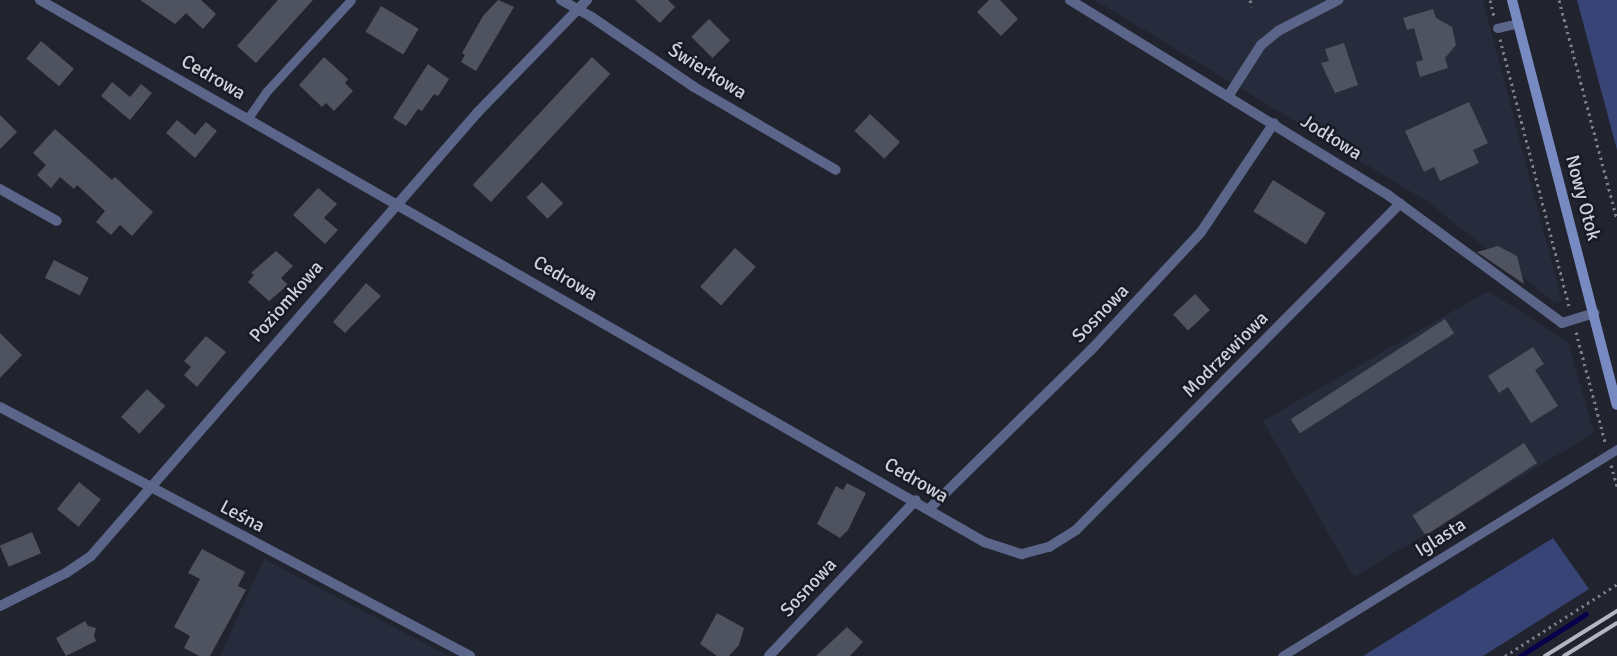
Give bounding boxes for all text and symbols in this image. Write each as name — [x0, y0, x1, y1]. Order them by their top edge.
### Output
street label: Świerkowa — [664, 39, 750, 105]
street label: Cedrowa — [177, 51, 249, 105]
street label: Jodłowa — [1296, 110, 1366, 166]
street label: Nowy Otok — [1560, 153, 1604, 243]
street label: Cedrowa — [529, 252, 601, 306]
street label: Poziomkowa — [245, 257, 329, 347]
street label: Sosnowa — [1068, 280, 1134, 348]
street label: Modrzewiowa — [1178, 307, 1274, 403]
street label: Cedrowa — [880, 454, 952, 508]
street label: Leśna — [216, 496, 268, 538]
street label: Iglasta — [1411, 514, 1471, 562]
street label: Sosnowa — [776, 554, 842, 622]

